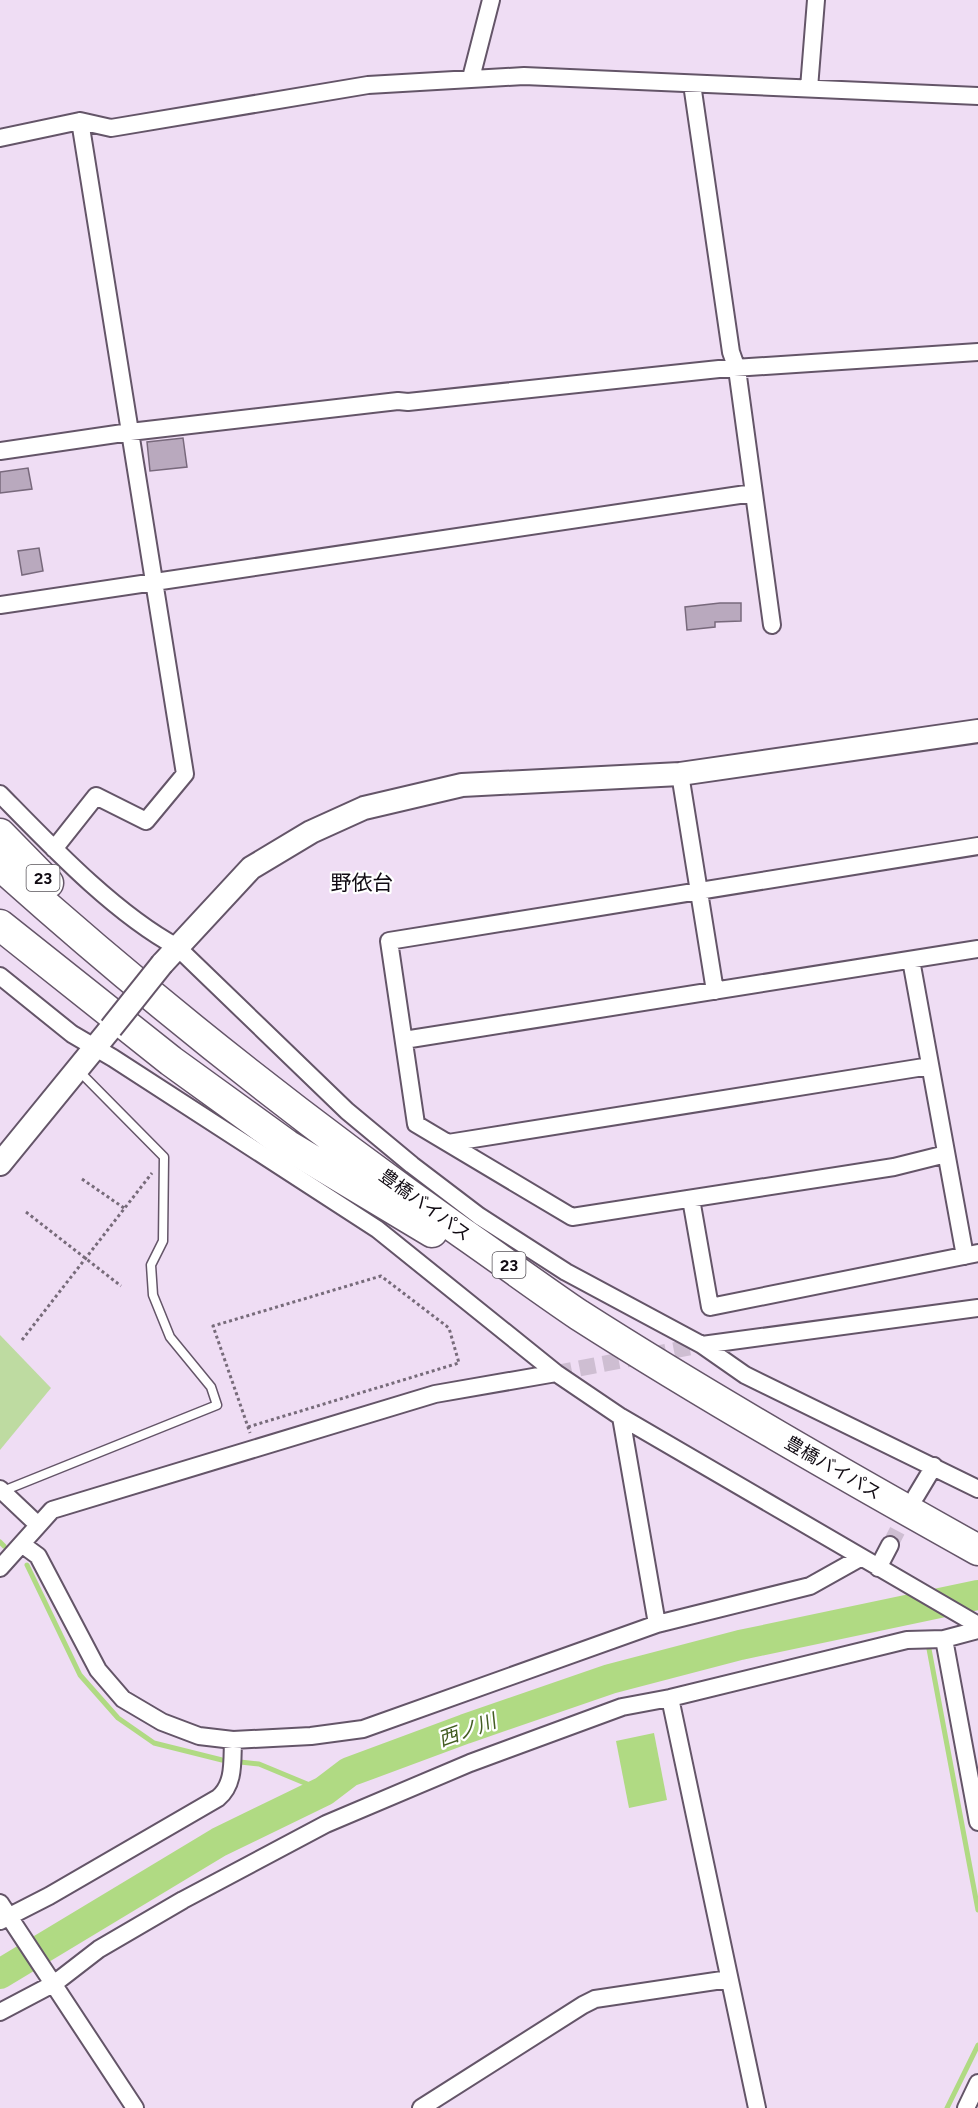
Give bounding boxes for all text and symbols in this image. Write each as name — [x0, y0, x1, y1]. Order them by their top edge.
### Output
road number: 23 — [26, 865, 60, 891]
district label: 野依台 — [331, 870, 394, 895]
street label: 豊橋バイパス — [375, 1164, 475, 1246]
road number: 23 — [492, 1252, 526, 1278]
street label: 豊橋バイパス — [781, 1432, 885, 1504]
water label: 西ノ川 — [435, 1708, 501, 1752]

